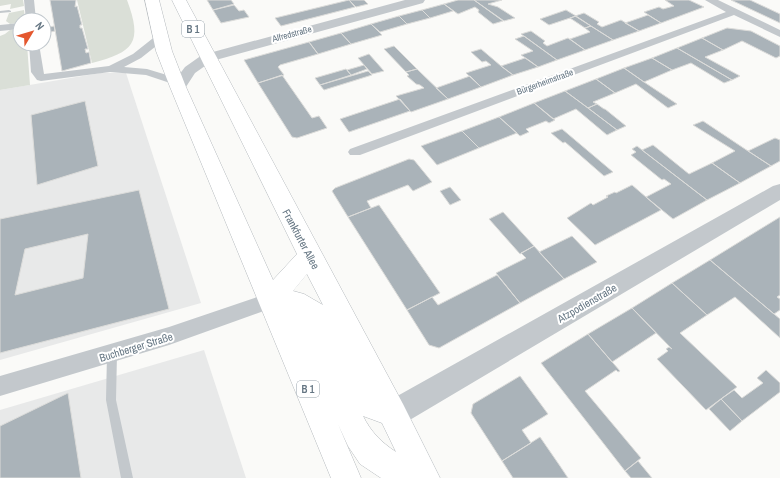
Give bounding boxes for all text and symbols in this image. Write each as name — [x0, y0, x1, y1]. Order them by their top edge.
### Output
north arrow — [12, 12, 52, 52]
text: N — [32, 19, 47, 33]
road number: B 1 — [182, 21, 204, 37]
street label: Alfredstraße — [270, 23, 313, 45]
street label: Bürgerheimstraße — [515, 66, 575, 98]
street label: Frankfurter Allee — [279, 206, 323, 272]
street label: Atzpodienstraße — [554, 280, 619, 326]
street label: Buchberger Straße — [98, 329, 174, 365]
road number: B 1 — [297, 381, 319, 397]

